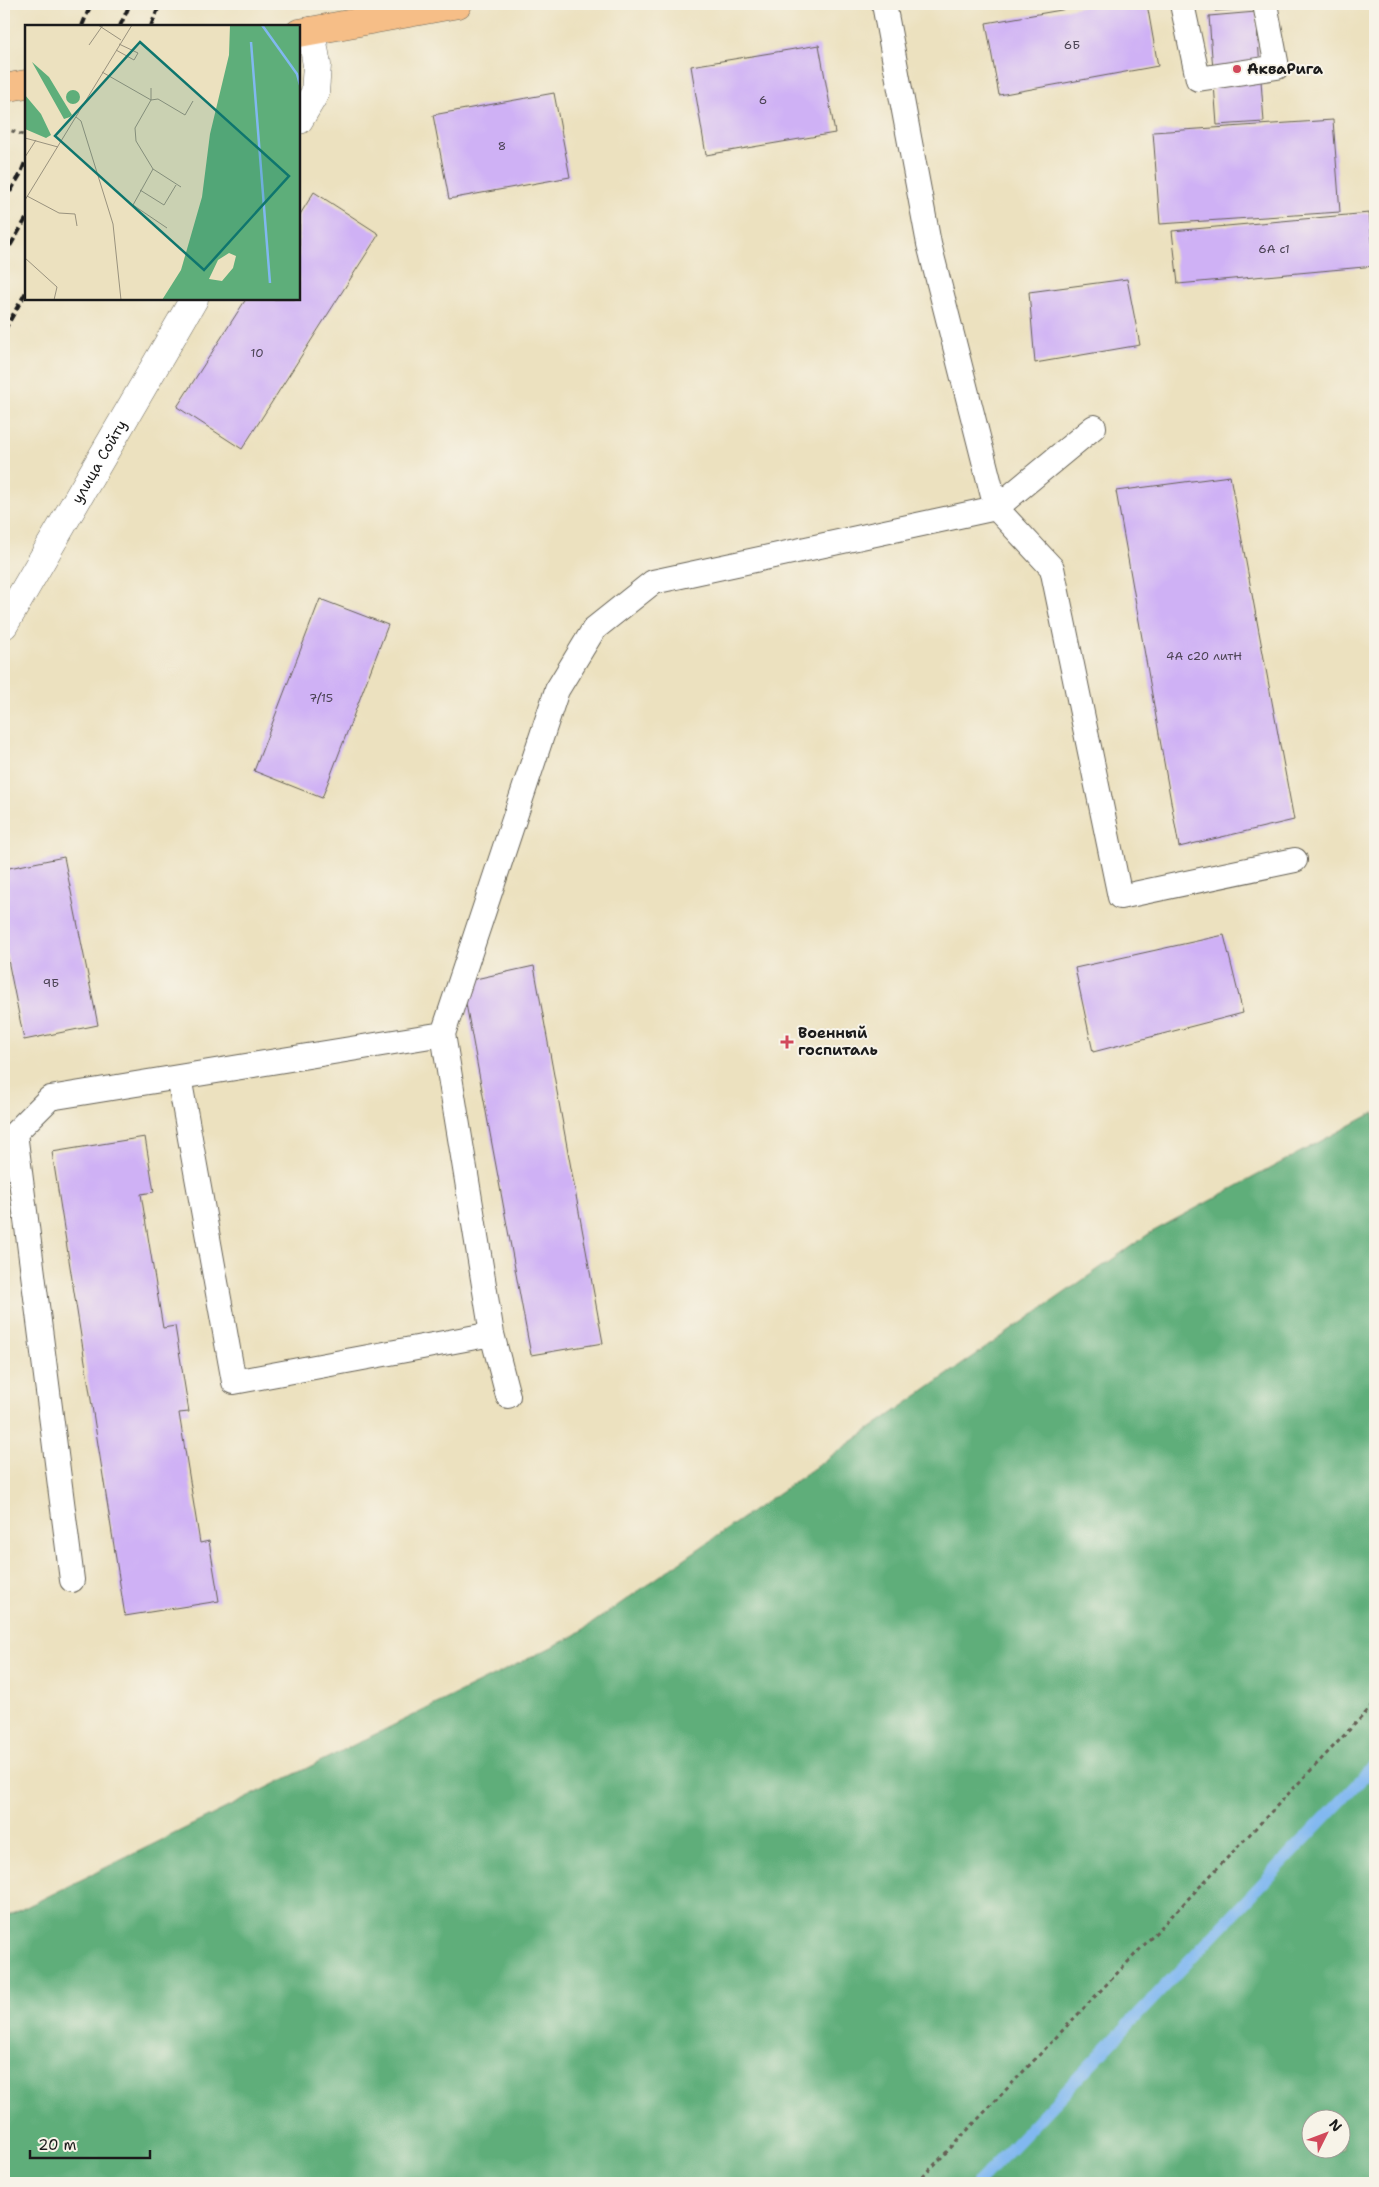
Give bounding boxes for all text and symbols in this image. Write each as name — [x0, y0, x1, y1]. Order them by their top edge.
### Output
inset map — [25, 25, 300, 300]
house number: 6Б — [1064, 37, 1080, 53]
place label: АкваРига — [1247, 59, 1324, 79]
marker: АкваРига — [1231, 63, 1243, 75]
house number: 6 — [759, 92, 767, 108]
house number: 8 — [498, 138, 506, 154]
house number: 6А с1 — [1258, 241, 1290, 257]
house number: 10 — [250, 345, 264, 361]
street label: улица Сойту — [67, 416, 131, 507]
house number: 4А с20 литН — [1166, 648, 1242, 664]
house number: 7/15 — [309, 690, 333, 706]
house number: 9Б — [43, 975, 59, 991]
place label: Военный госпиталь — [798, 1023, 878, 1060]
marker: Военный госпиталь — [780, 1035, 794, 1049]
north arrow — [1302, 2110, 1352, 2160]
text: N — [1325, 2115, 1346, 2135]
scale bar — [30, 2127, 150, 2159]
text: 20 m — [38, 2135, 77, 2155]

